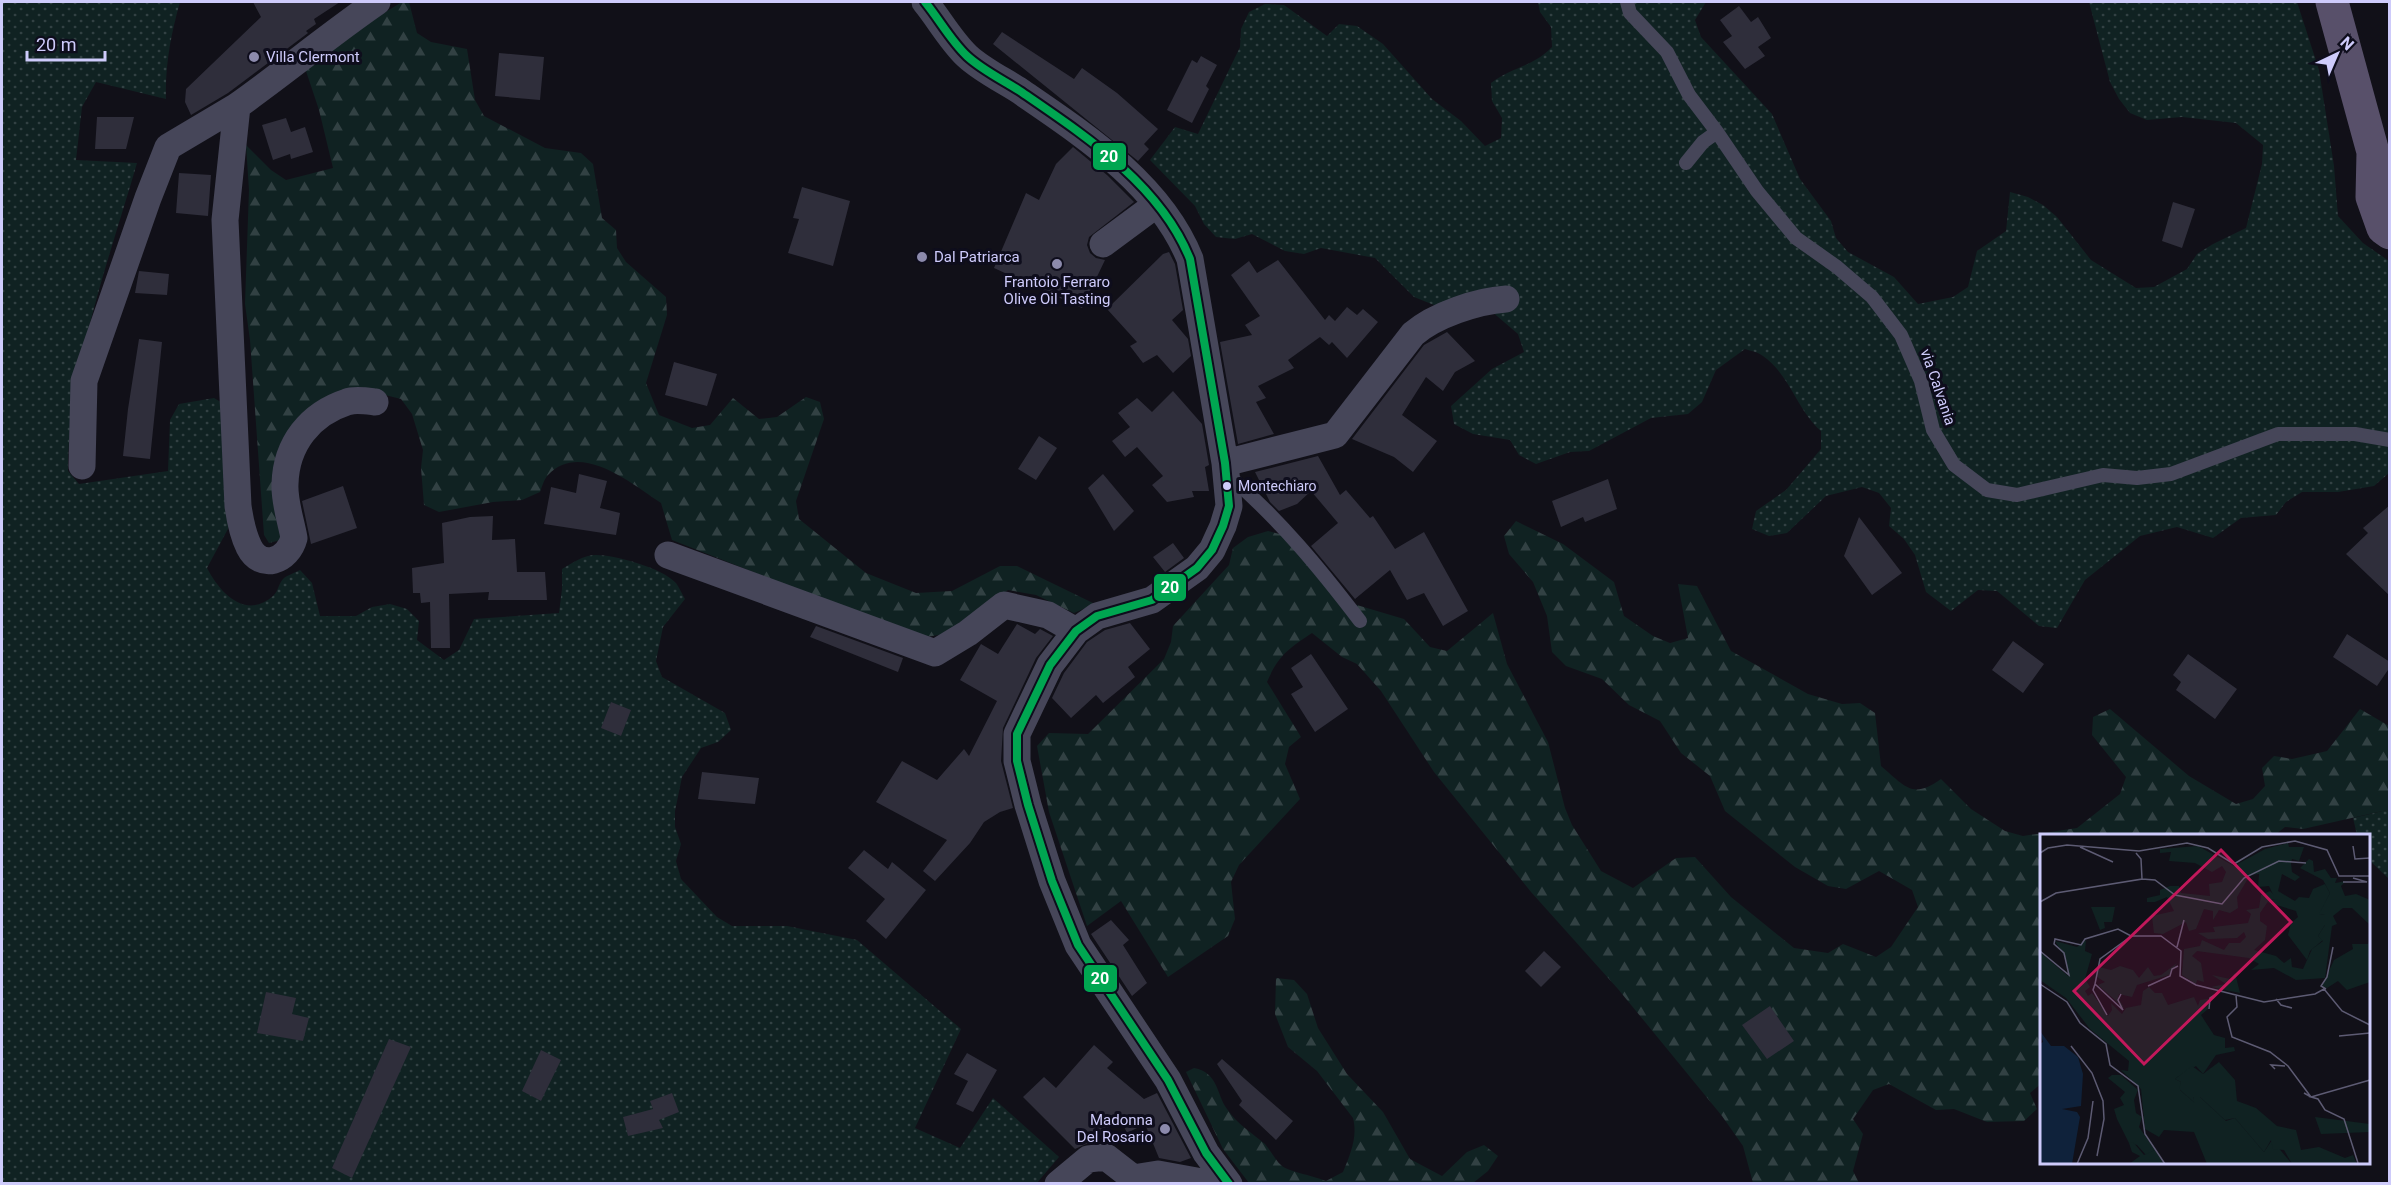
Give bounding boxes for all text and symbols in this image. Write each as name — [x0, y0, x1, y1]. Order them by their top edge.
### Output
scale bar — [27, 24, 105, 62]
north arrow — [2307, 24, 2367, 84]
text: N — [2336, 33, 2358, 54]
text: 20 m — [36, 34, 76, 55]
place label: Villa Clermont — [266, 48, 360, 66]
marker: Villa Clermont — [247, 50, 261, 64]
line badge: 20 — [1092, 142, 1127, 171]
text: 20 — [1100, 147, 1118, 166]
place label: Dal Patriarca — [934, 248, 1020, 266]
marker: Dal Patriarca — [915, 250, 929, 264]
marker: Frantoio Ferraro Olive Oil Tasting — [1050, 257, 1064, 271]
place label: Frantoio Ferraro Olive Oil Tasting — [1004, 273, 1110, 308]
street label: via Calvania — [1917, 346, 1959, 428]
place label: Montechiaro — [1238, 478, 1317, 494]
marker: Montechiaro — [1221, 480, 1233, 492]
line badge: 20 — [1153, 573, 1187, 602]
text: 20 — [1161, 578, 1179, 597]
inset map — [2040, 834, 2370, 1164]
line badge: 20 — [1083, 964, 1118, 993]
text: 20 — [1091, 969, 1109, 988]
place label: Madonna Del Rosario — [1077, 1111, 1153, 1146]
marker: Madonna Del Rosario — [1158, 1122, 1172, 1136]

